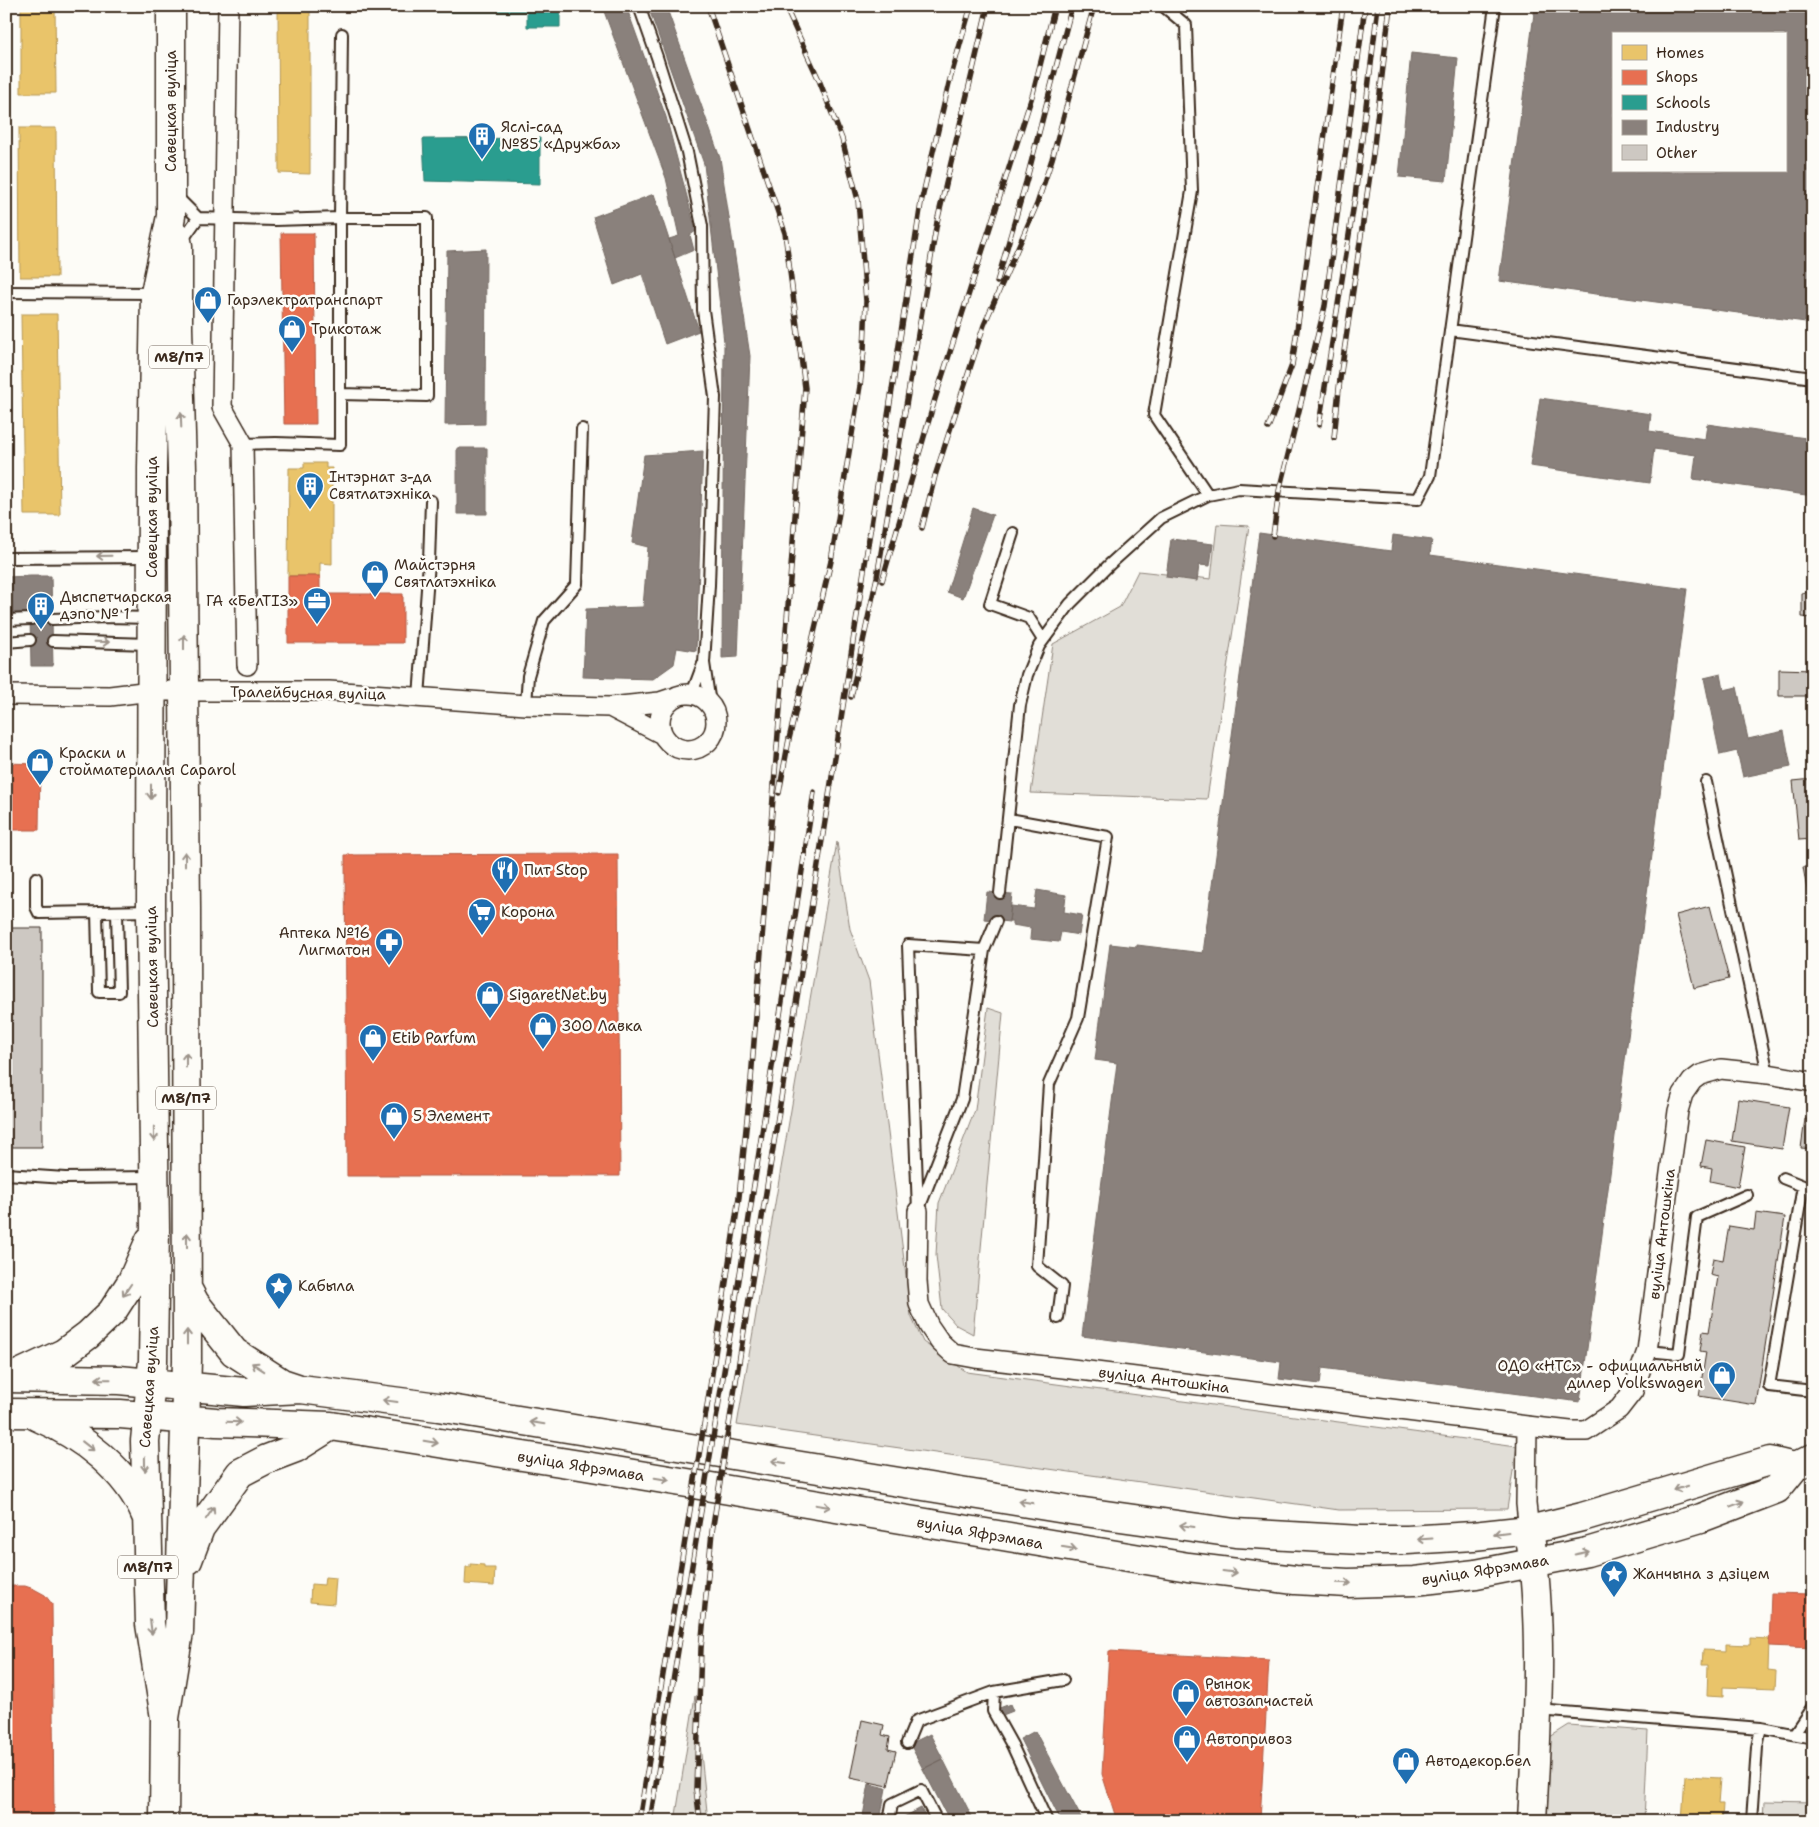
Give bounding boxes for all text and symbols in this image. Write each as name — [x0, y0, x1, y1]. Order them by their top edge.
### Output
legend — [1612, 32, 1786, 172]
text: Homes — [1656, 43, 1704, 63]
street label: Савецкая вуліца — [161, 49, 181, 172]
text: Shops — [1656, 67, 1698, 87]
text: Schools — [1656, 93, 1711, 113]
place label: Яслі-сад №85 «Дружба» — [501, 117, 621, 154]
text: Industry — [1656, 117, 1720, 137]
building icon: Яслі-сад №85 «Дружба» — [467, 121, 497, 160]
text: Other — [1656, 143, 1698, 163]
shop icon: Гарэлектратранспарт — [193, 285, 223, 324]
place label: Гарэлектратранспарт — [227, 290, 383, 310]
shop icon: Трикотаж — [277, 314, 307, 353]
place label: Трикотаж — [311, 319, 382, 339]
road number: М8/П7 — [149, 346, 209, 368]
one-way arrow — [176, 412, 186, 428]
street label: Савецкая вуліца — [142, 455, 162, 578]
place label: Інтэрнат з-да Святлатэхніка — [329, 467, 432, 504]
building icon: Інтэрнат з-да Святлатэхніка — [295, 471, 325, 510]
one-way arrow — [96, 552, 112, 561]
place label: Майстэрня Святлатэхніка — [394, 555, 497, 592]
shop icon: Майстэрня Святлатэхніка — [360, 559, 390, 598]
office icon: ГА «БелТІЗ» — [302, 586, 332, 625]
place label: Дыспетчарская дэпо № 1 — [60, 587, 172, 624]
building icon: Дыспетчарская дэпо № 1 — [26, 591, 56, 630]
place label: ГА «БелТІЗ» — [206, 591, 298, 611]
one-way arrow — [179, 635, 189, 651]
one-way arrow — [93, 637, 109, 646]
street label: Тралейбусная вуліца — [230, 682, 387, 704]
place label: Краски и стойматериалы Сaparol — [59, 743, 237, 780]
shop icon: Краски и стойматериалы Сaparol — [25, 747, 55, 786]
one-way arrow — [146, 784, 156, 800]
one-way arrow — [180, 852, 190, 868]
restaurant icon: Пит Stop — [490, 855, 520, 894]
place label: Пит Stop — [524, 860, 588, 880]
supermarket icon: Корона — [467, 897, 497, 936]
place label: Корона — [501, 902, 555, 922]
street label: Савецкая вуліца — [141, 905, 163, 1028]
place label: Аптека №16 Лигматон — [279, 923, 370, 960]
pharmacy icon: Аптека №16 Лигматон — [374, 927, 404, 966]
shop icon: SigaretNet.by — [475, 980, 505, 1019]
place label: SigaretNet.by — [509, 985, 607, 1005]
shop icon: ЗОО Лавка — [528, 1011, 558, 1050]
place label: ЗОО Лавка — [562, 1016, 643, 1036]
shop icon: Etib Parfum — [358, 1023, 388, 1062]
place label: Etib Parfum — [392, 1028, 476, 1048]
one-way arrow — [181, 1052, 191, 1068]
road number: М8/П7 — [156, 1086, 216, 1110]
shop icon: 5 Элемент — [379, 1101, 409, 1140]
place label: 5 Элемент — [413, 1106, 490, 1126]
one-way arrow — [149, 1126, 158, 1142]
street label: вуліца Антошкіна — [1644, 1167, 1680, 1301]
one-way arrow — [182, 1232, 192, 1248]
place icon: Кабыла — [264, 1271, 294, 1310]
place label: Кабыла — [298, 1276, 355, 1296]
one-way arrow — [122, 1282, 132, 1296]
street label: Савецкая вуліца — [135, 1325, 163, 1449]
one-way arrow — [182, 1330, 192, 1346]
place label: ОДО «НТС» - официальный дилер Volkswagen — [1498, 1356, 1703, 1393]
shop icon: ОДО «НТС» - официальный дилер Volkswagen — [1707, 1360, 1737, 1399]
one-way arrow — [251, 1362, 265, 1372]
street label: вуліца Антошкіна — [1097, 1362, 1231, 1398]
one-way arrow — [95, 1375, 111, 1384]
one-way arrow — [382, 1395, 398, 1405]
one-way arrow — [226, 1418, 242, 1427]
one-way arrow — [530, 1418, 546, 1428]
one-way arrow — [422, 1438, 438, 1448]
one-way arrow — [81, 1440, 94, 1451]
street label: вуліца Яфрэмава — [516, 1446, 647, 1486]
one-way arrow — [140, 1456, 150, 1472]
one-way arrow — [772, 1456, 788, 1466]
one-way arrow — [654, 1474, 670, 1484]
one-way arrow — [1673, 1483, 1689, 1493]
one-way arrow — [1018, 1496, 1034, 1506]
one-way arrow — [1729, 1499, 1744, 1509]
one-way arrow — [814, 1501, 830, 1511]
one-way arrow — [205, 1507, 215, 1521]
street label: вуліца Яфрэмава — [915, 1512, 1046, 1554]
one-way arrow — [1179, 1521, 1195, 1531]
one-way arrow — [1493, 1528, 1509, 1538]
one-way arrow — [1417, 1535, 1433, 1544]
one-way arrow — [1061, 1544, 1077, 1554]
one-way arrow — [1573, 1548, 1589, 1558]
street label: вуліца Яфрэмава — [1420, 1550, 1551, 1590]
road number: М8/П7 — [118, 1555, 178, 1578]
place icon: Жанчына з дзіцем — [1599, 1559, 1629, 1598]
place label: Жанчына з дзіцем — [1633, 1564, 1770, 1584]
one-way arrow — [1221, 1567, 1237, 1577]
one-way arrow — [1335, 1578, 1351, 1587]
one-way arrow — [146, 1619, 156, 1635]
place label: Рынок автозапчастей — [1205, 1674, 1314, 1711]
shop icon: Рынок автозапчастей — [1171, 1678, 1201, 1717]
shop icon: Автопривоз — [1172, 1724, 1202, 1763]
place label: Автопривоз — [1206, 1729, 1292, 1749]
shop icon: Автодекор.бел — [1391, 1746, 1421, 1785]
place label: Автодекор.бел — [1425, 1751, 1532, 1771]

